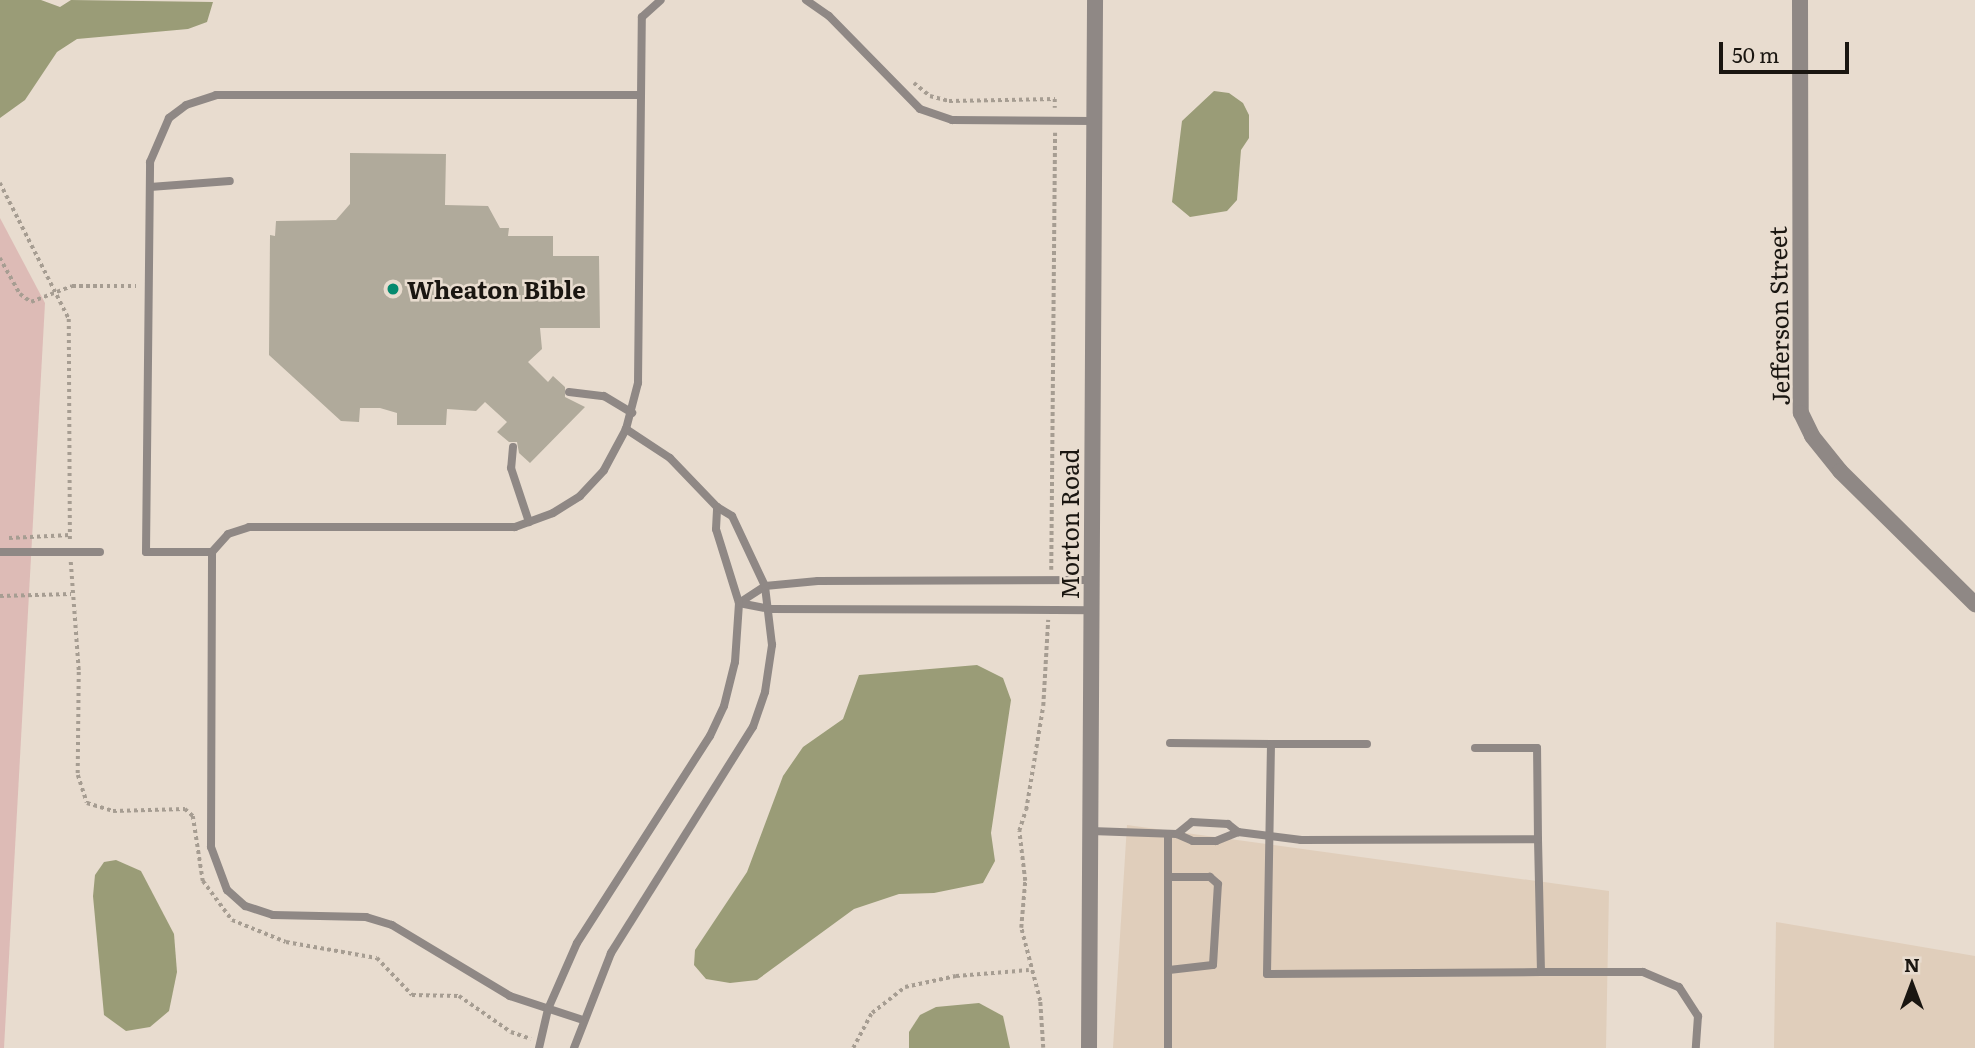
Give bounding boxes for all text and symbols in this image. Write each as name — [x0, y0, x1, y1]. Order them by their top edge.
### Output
scale bar — [1723, 28, 1853, 72]
text: 50 m — [1732, 38, 1779, 69]
street label: Jefferson Street — [1762, 226, 1794, 406]
place label: Wheaton Bible — [407, 275, 586, 303]
marker: Wheaton Bible — [385, 281, 401, 297]
street label: Morton Road — [1055, 448, 1083, 600]
north arrow — [1877, 950, 1947, 1020]
text: N — [1904, 950, 1920, 978]

